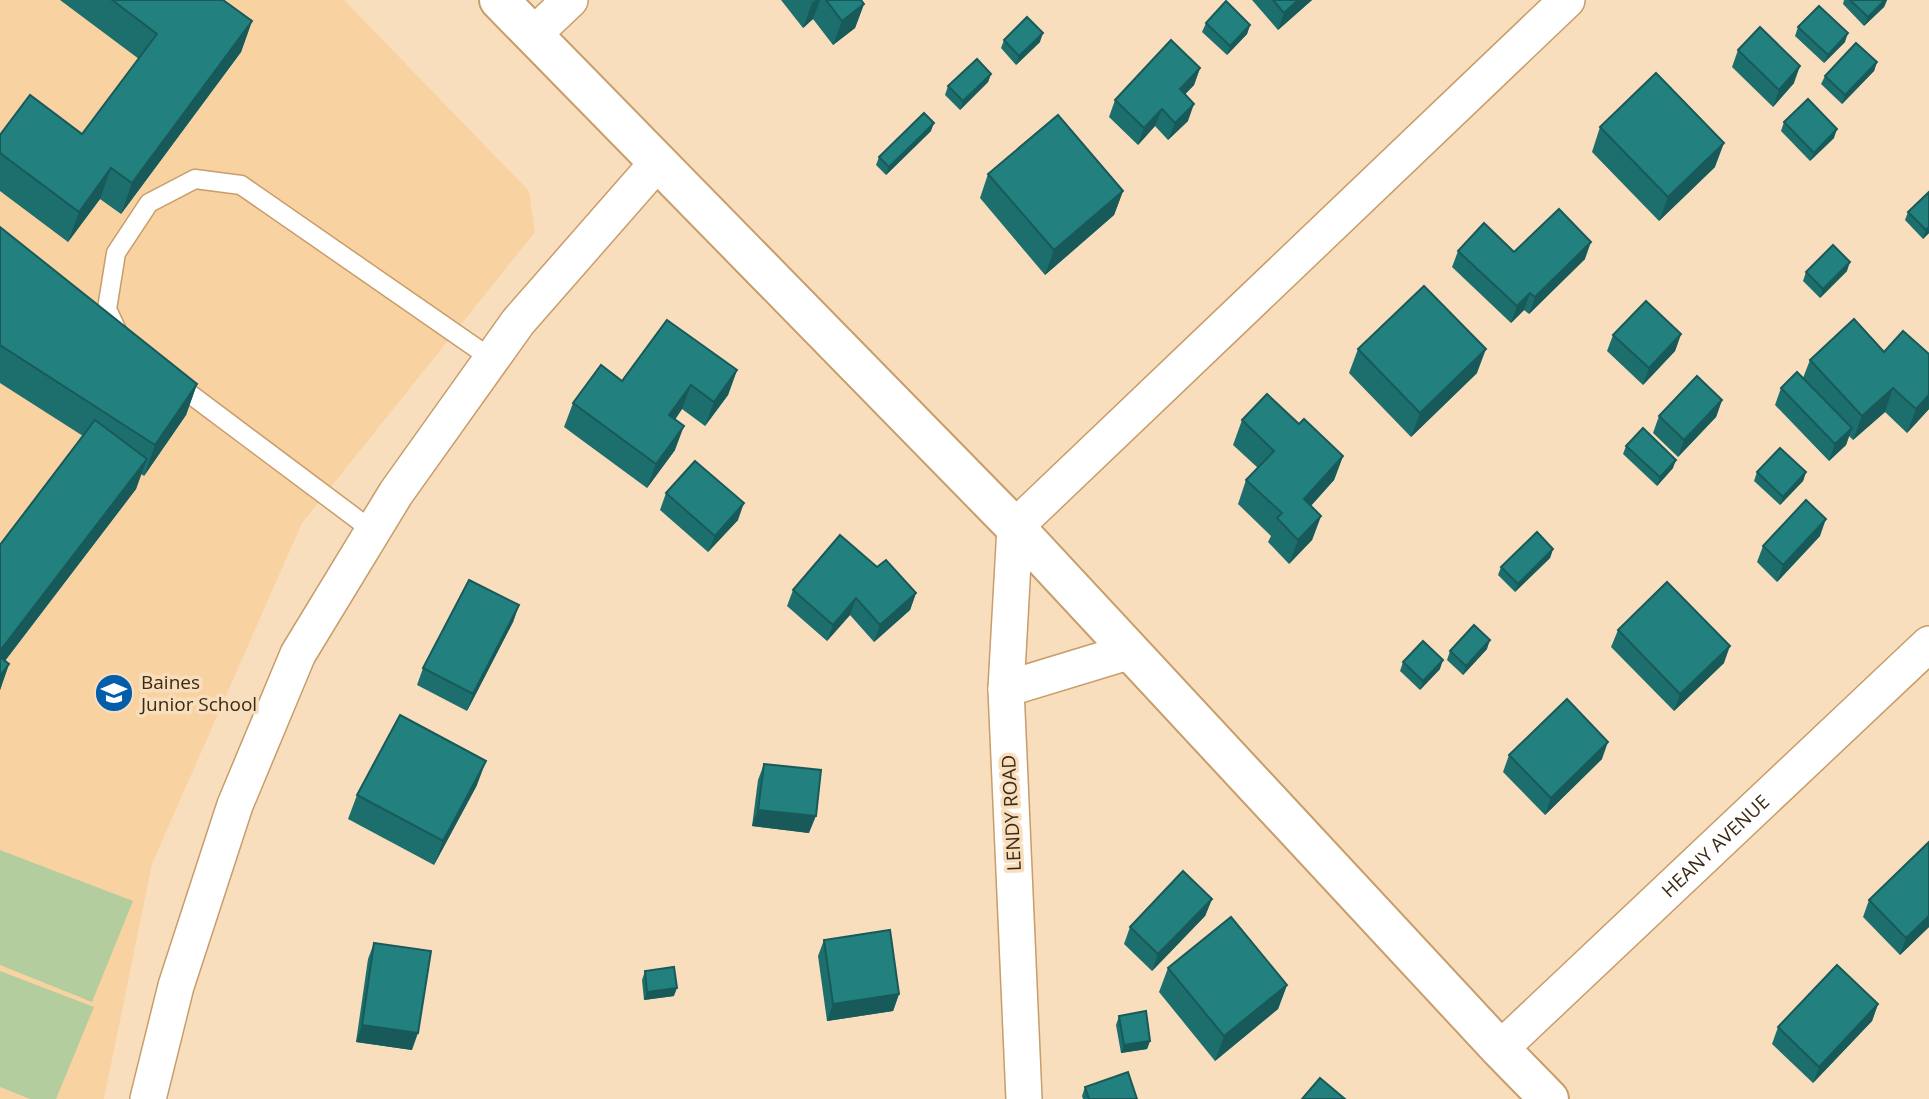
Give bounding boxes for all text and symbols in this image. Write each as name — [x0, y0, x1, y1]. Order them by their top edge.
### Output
place label: Baines Junior School — [139, 669, 257, 717]
school or university icon: Baines Junior School — [93, 672, 135, 714]
street label: LENDY ROAD — [995, 754, 1027, 872]
street label: HEANY AVENUE — [1656, 789, 1775, 903]

